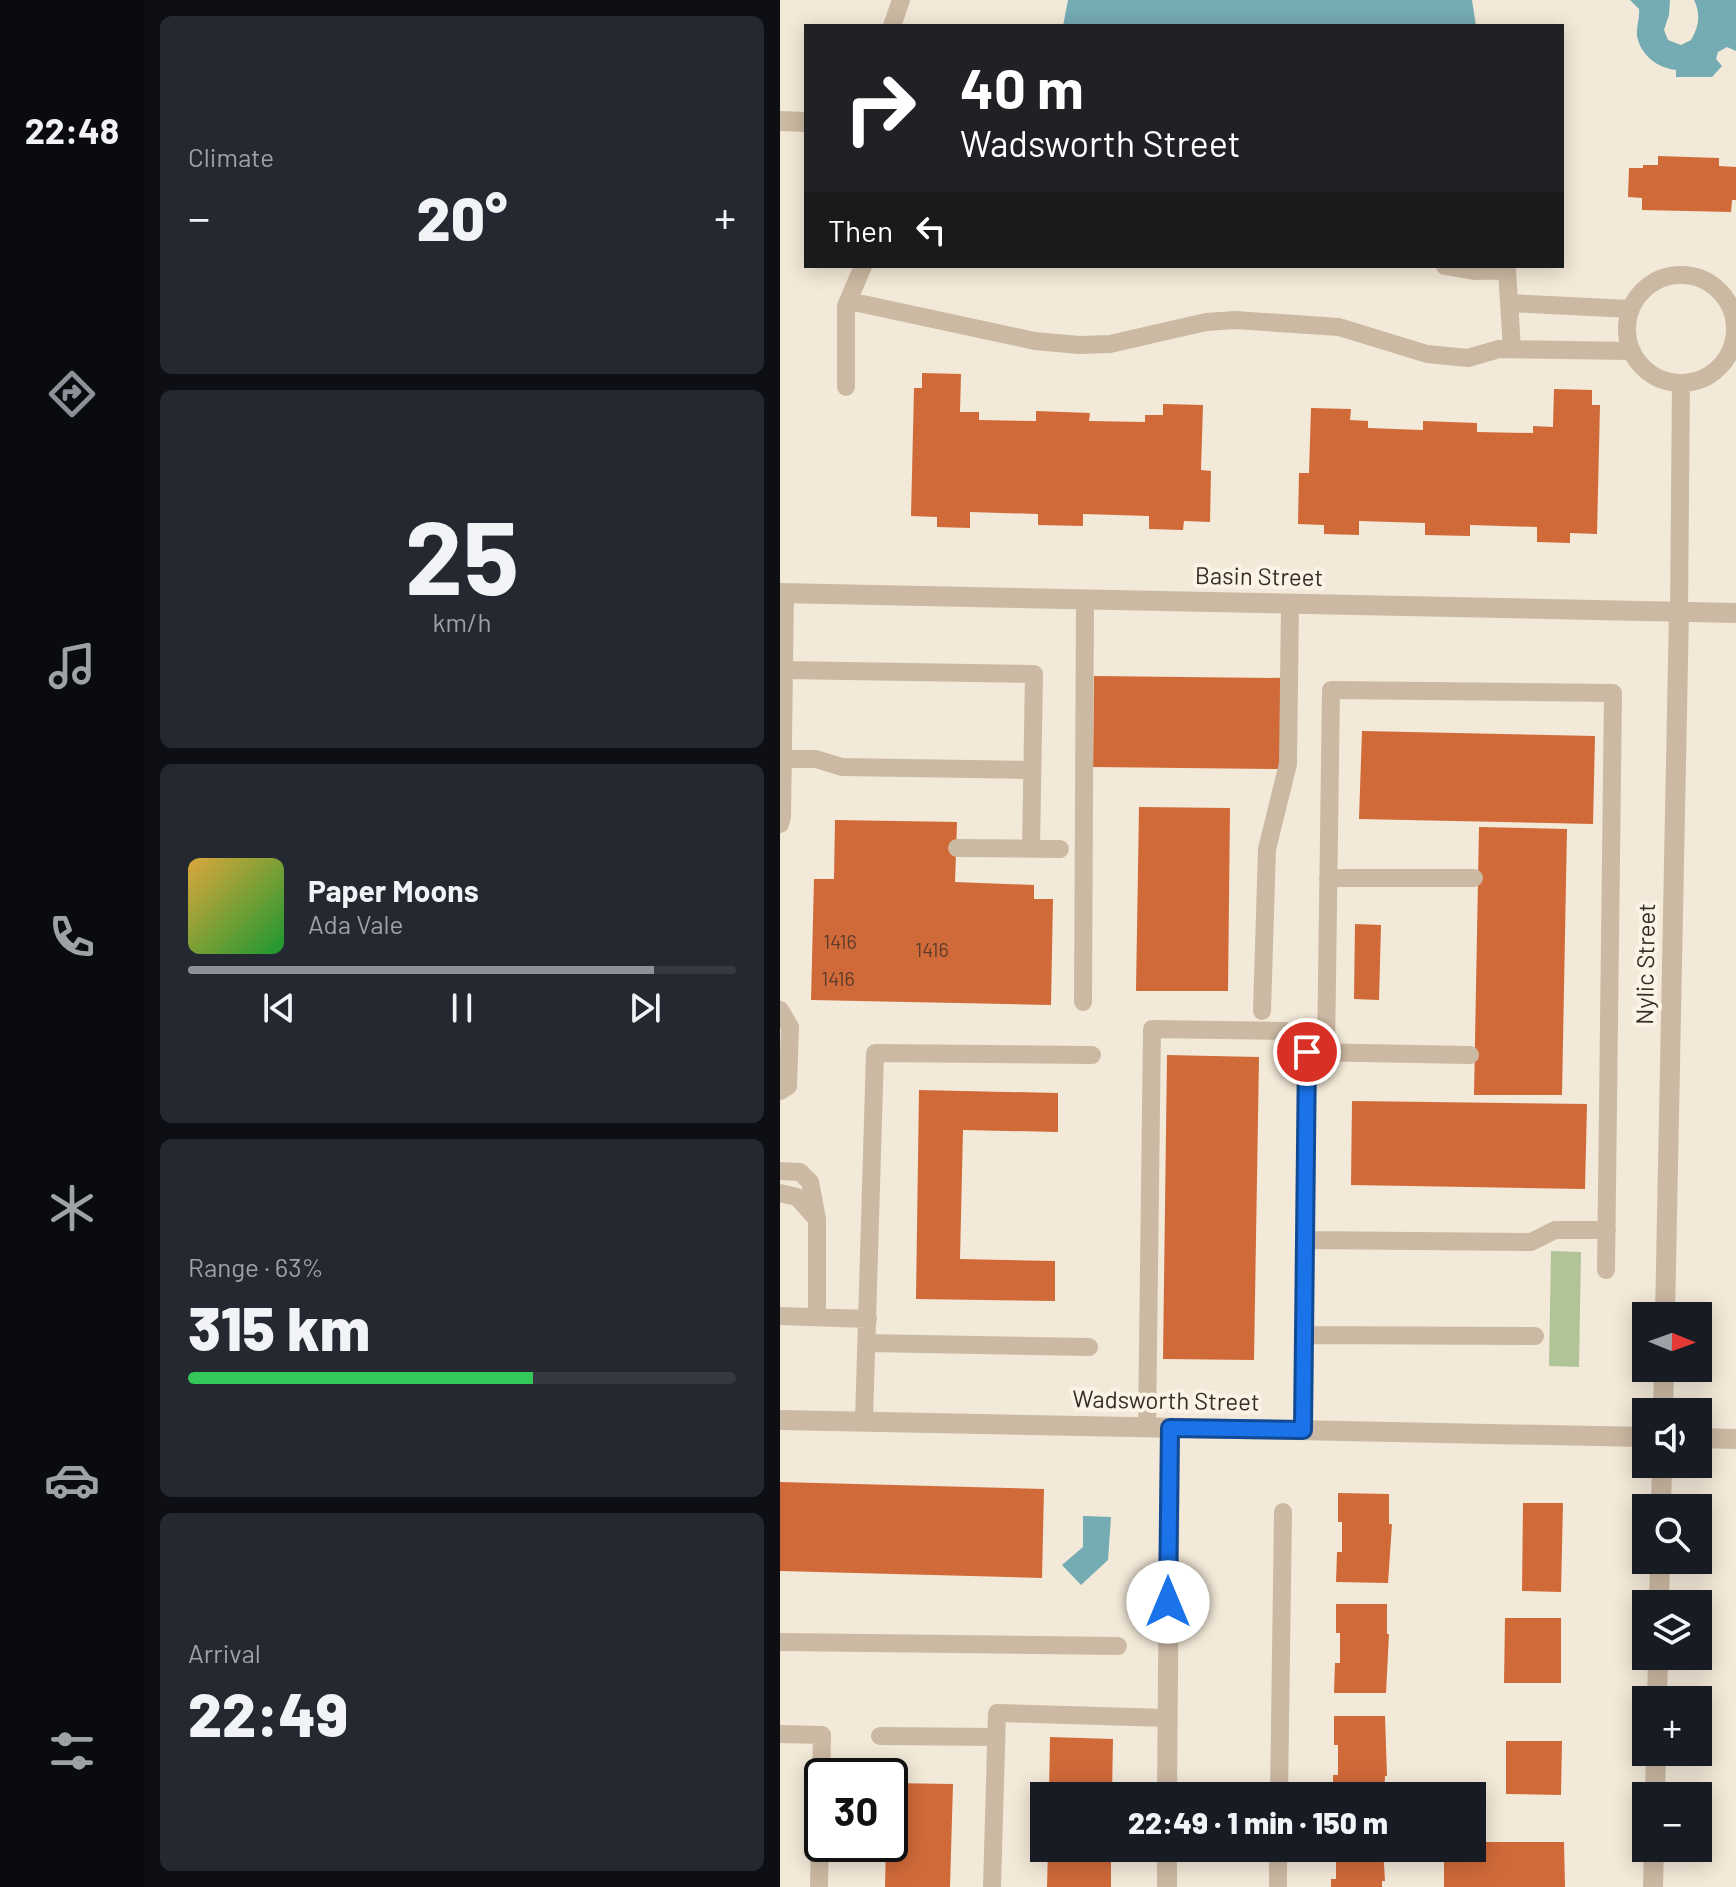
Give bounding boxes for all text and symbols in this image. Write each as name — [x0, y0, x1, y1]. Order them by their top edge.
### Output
text: 40 m — [960, 53, 1084, 120]
icon: right — [828, 56, 932, 160]
text: 22:48 — [25, 108, 119, 151]
text: Wadsworth Street — [960, 121, 1241, 164]
text: Climate — [188, 141, 274, 172]
text: 20° — [417, 181, 507, 253]
text: − — [188, 190, 210, 243]
text: + — [714, 190, 736, 243]
icon: left — [909, 208, 953, 252]
text: Then — [828, 212, 893, 248]
icon: directions — [44, 366, 100, 422]
text: 25 — [405, 491, 519, 616]
street label: Basin Street — [1195, 560, 1323, 591]
text: km/h — [433, 606, 491, 637]
icon: music — [44, 638, 100, 694]
text: Paper Moons — [308, 872, 479, 908]
street label: Nylic Street — [1629, 903, 1660, 1025]
text: Ada Vale — [308, 908, 403, 939]
icon: phone — [44, 909, 100, 965]
house number: 1416 — [823, 929, 857, 953]
house number: 1416 — [915, 937, 949, 961]
house number: 1416 — [821, 966, 855, 990]
icon: previous — [257, 986, 301, 1030]
icon: pause — [440, 986, 484, 1030]
icon: next — [623, 986, 667, 1030]
pin — [1273, 1018, 1341, 1086]
icon: arrive — [1285, 1030, 1329, 1074]
icon: climate — [44, 1180, 100, 1236]
text: Range · 63% — [188, 1251, 324, 1282]
text: 315 km — [188, 1291, 370, 1363]
north arrow — [1632, 1302, 1712, 1382]
map controls — [1632, 1302, 1712, 1862]
street label: Wadsworth Street — [1072, 1383, 1260, 1416]
button: sound — [1632, 1398, 1712, 1478]
icon: car — [44, 1452, 100, 1508]
button: search — [1632, 1494, 1712, 1574]
position arrow — [1126, 1560, 1210, 1644]
button: layers — [1632, 1590, 1712, 1670]
text: Arrival — [188, 1637, 261, 1668]
text: 22:49 — [188, 1677, 348, 1749]
button: + — [1632, 1686, 1712, 1766]
icon: filters — [44, 1723, 100, 1779]
speed limit sign: 30 — [804, 1758, 908, 1862]
button: − — [1632, 1782, 1712, 1862]
text: 22:49 · 1 min · 150 m — [1128, 1804, 1388, 1840]

